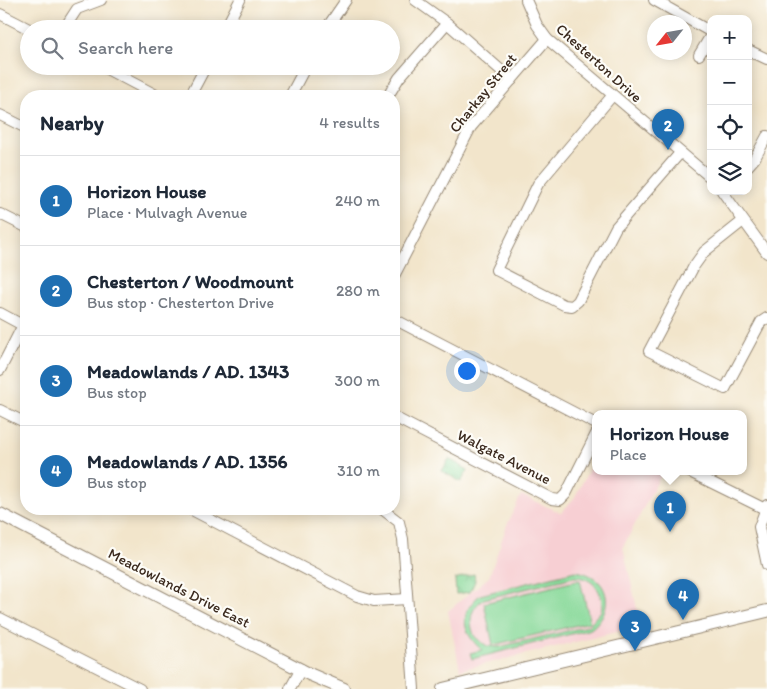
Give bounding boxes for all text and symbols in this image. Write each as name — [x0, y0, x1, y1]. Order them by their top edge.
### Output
north arrow — [647, 15, 692, 60]
map controls — [707, 15, 752, 195]
button: + — [707, 15, 752, 60]
search box — [20, 20, 400, 75]
street label: Chesterton Drive — [552, 20, 646, 106]
icon: search — [38, 34, 66, 62]
text: Search here — [78, 36, 173, 59]
street label: Charkay Street — [446, 49, 521, 136]
button: − — [707, 60, 752, 105]
button: locate — [707, 105, 752, 150]
pin: 2 — [652, 109, 684, 150]
text: Nearby — [40, 110, 104, 135]
text: 4 results — [319, 113, 380, 132]
button: layers — [707, 150, 752, 195]
text: Horizon House — [87, 180, 207, 203]
text: 1 — [52, 191, 60, 210]
text: 240 m — [335, 191, 380, 210]
text: Place · Mulvagh Avenue — [87, 203, 247, 222]
text: Chesterton / Woodmount — [87, 270, 294, 293]
text: 2 — [52, 281, 60, 300]
text: 280 m — [336, 281, 380, 300]
text: Bus stop · Chesterton Drive — [87, 293, 274, 312]
your location — [454, 358, 480, 384]
text: Meadowlands / AD. 1343 — [87, 360, 289, 383]
text: 3 — [52, 371, 60, 390]
text: 300 m — [335, 371, 380, 390]
text: Bus stop — [87, 383, 147, 402]
popup — [592, 410, 747, 475]
text: Horizon House — [610, 422, 729, 445]
street label: Walgate Avenue — [454, 426, 554, 488]
text: Place — [610, 445, 647, 464]
text: Meadowlands / AD. 1356 — [87, 450, 288, 473]
text: 4 — [51, 461, 61, 480]
text: 310 m — [337, 461, 380, 480]
text: Bus stop — [87, 473, 147, 492]
pin: 1 — [654, 491, 686, 532]
street label: Meadowlands Drive East — [105, 544, 253, 632]
pin: 4 — [667, 579, 699, 620]
pin: 3 — [619, 610, 651, 651]

